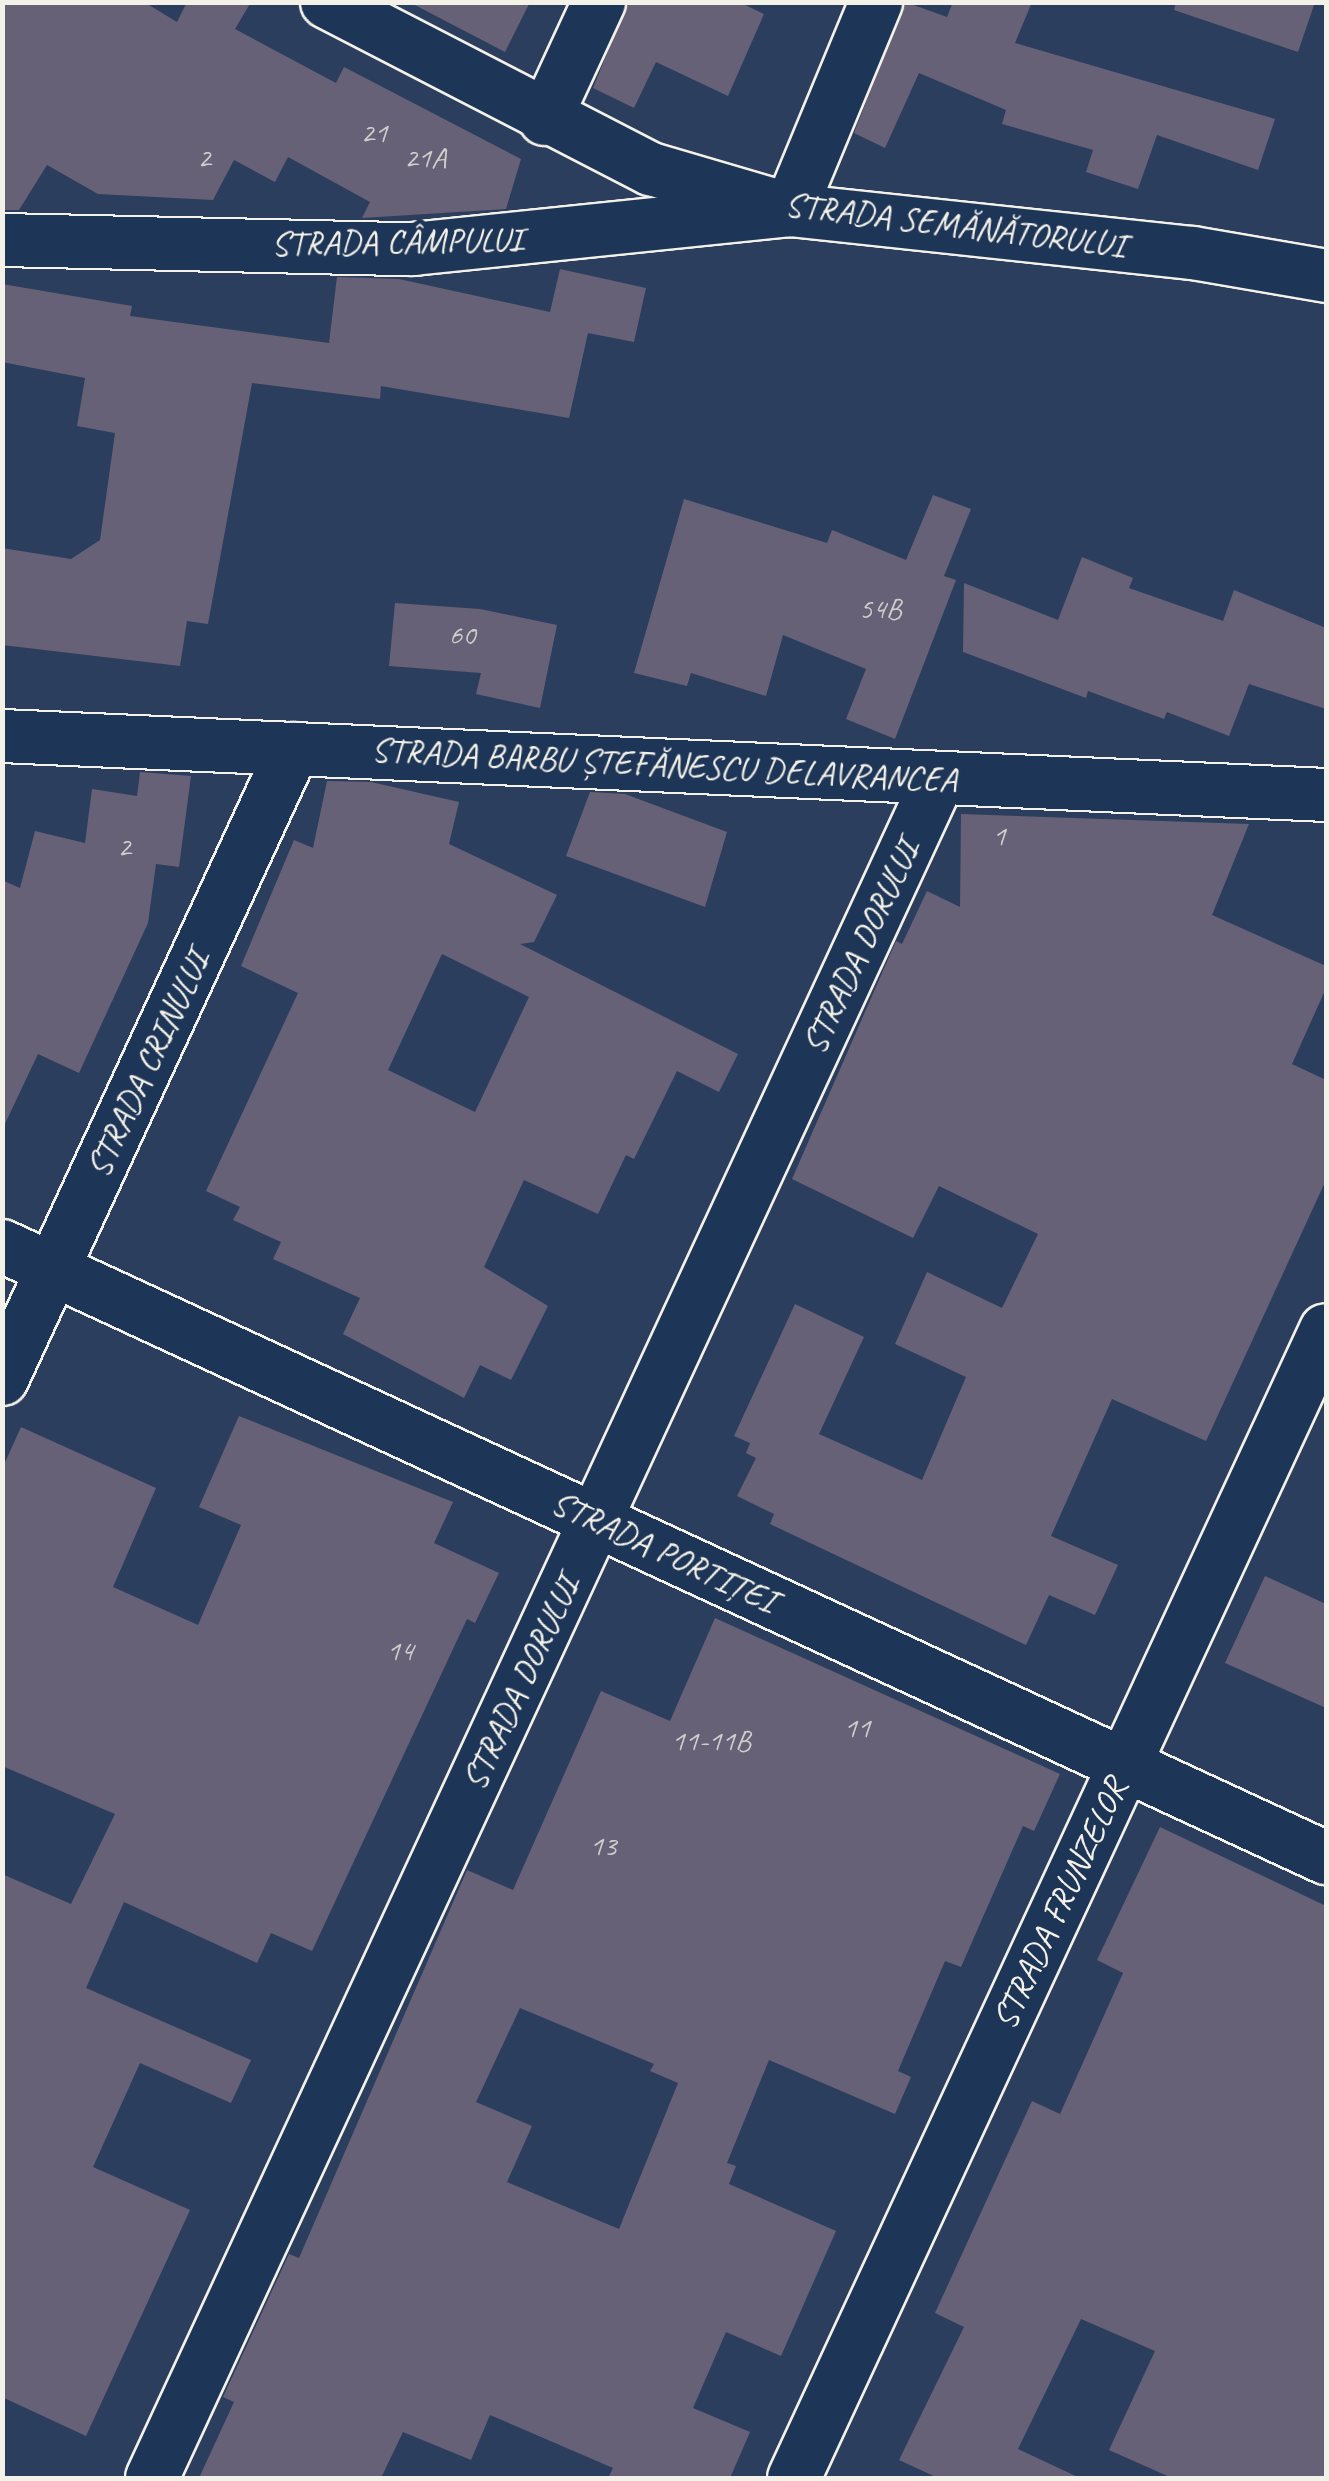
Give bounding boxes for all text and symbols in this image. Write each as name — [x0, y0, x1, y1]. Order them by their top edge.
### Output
house number: 21 — [361, 114, 387, 150]
house number: 2 — [197, 139, 211, 175]
house number: 21A — [404, 139, 446, 175]
street label: STRADA SEMĂNĂTORULUI — [782, 183, 1128, 267]
street label: STRADA CÂMPULUI — [271, 219, 523, 265]
house number: 54B — [859, 590, 901, 626]
house number: 60 — [449, 616, 475, 652]
street label: STRADA BARBU ȘTEFĂNESCU DELAVRANCEA — [369, 729, 959, 801]
house number: 1 — [992, 817, 1006, 853]
house number: 2 — [117, 828, 131, 864]
street label: STRADA DORULUI — [793, 833, 929, 1061]
street label: STRADA CRINULUI — [77, 945, 219, 1183]
street label: STRADA PORTIȚEI — [545, 1481, 783, 1623]
street label: STRADA DORULUI — [453, 1569, 589, 1797]
house number: 14 — [387, 1632, 413, 1668]
house number: 11 — [844, 1709, 870, 1745]
house number: 11-11B — [671, 1722, 751, 1758]
street label: STRADA FRUNZELOR — [984, 1773, 1136, 2035]
house number: 13 — [590, 1827, 616, 1863]

